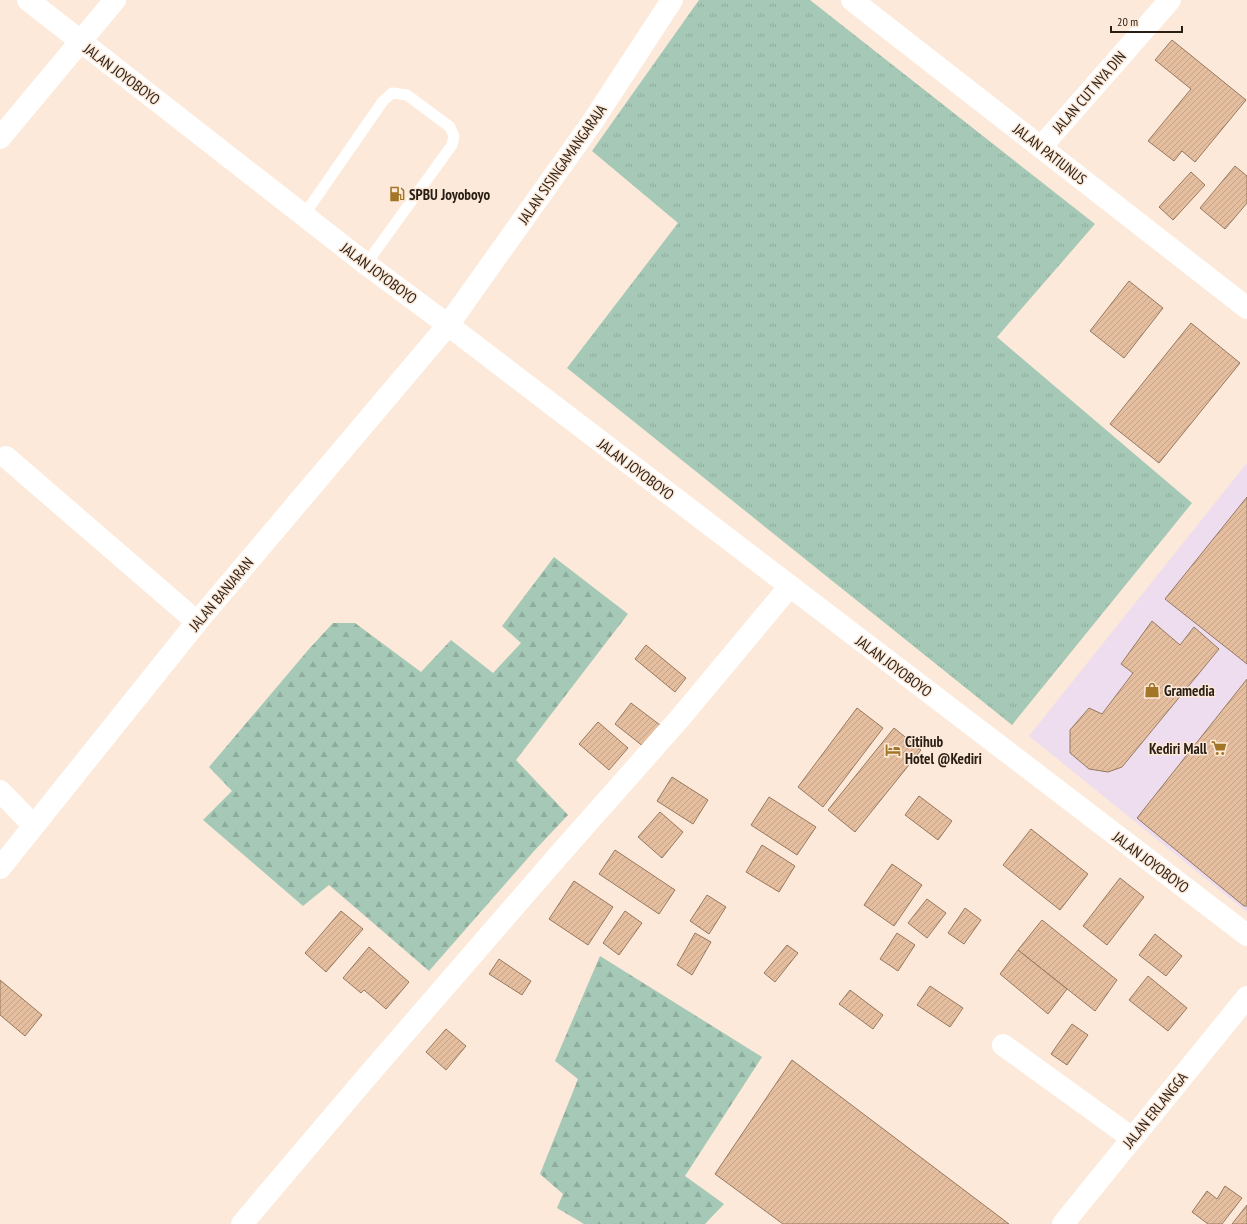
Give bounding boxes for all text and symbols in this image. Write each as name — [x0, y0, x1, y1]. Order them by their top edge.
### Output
scale bar — [1111, 8, 1182, 34]
text: 20 m — [1117, 14, 1138, 29]
street label: JALAN JOYOBOYO — [79, 39, 164, 109]
street label: JALAN CUT NYA DIN — [1047, 47, 1130, 138]
street label: JALAN SISINGAMANGARAJA — [513, 100, 611, 228]
street label: JALAN PATIUNUS — [1009, 119, 1090, 189]
fuel station icon: SPBU Joyoboyo — [388, 185, 406, 203]
place label: SPBU Joyoboyo — [409, 185, 490, 204]
street label: JALAN JOYOBOYO — [336, 238, 421, 308]
street label: JALAN JOYOBOYO — [593, 434, 678, 504]
street label: JALAN BANJARAN — [184, 553, 257, 635]
street label: JALAN JOYOBOYO — [851, 631, 936, 701]
shop icon: Gramedia — [1143, 681, 1161, 699]
place label: Gramedia — [1164, 681, 1215, 700]
place label: Citihub Hotel @Kediri — [905, 732, 982, 768]
place label: Kediri Mall — [1149, 739, 1207, 758]
supermarket icon: Kediri Mall — [1210, 739, 1228, 757]
hotel icon: Citihub Hotel @Kediri — [884, 741, 902, 759]
street label: JALAN JOYOBOYO — [1108, 827, 1193, 897]
street label: JALAN ERLANGGA — [1118, 1067, 1192, 1153]

